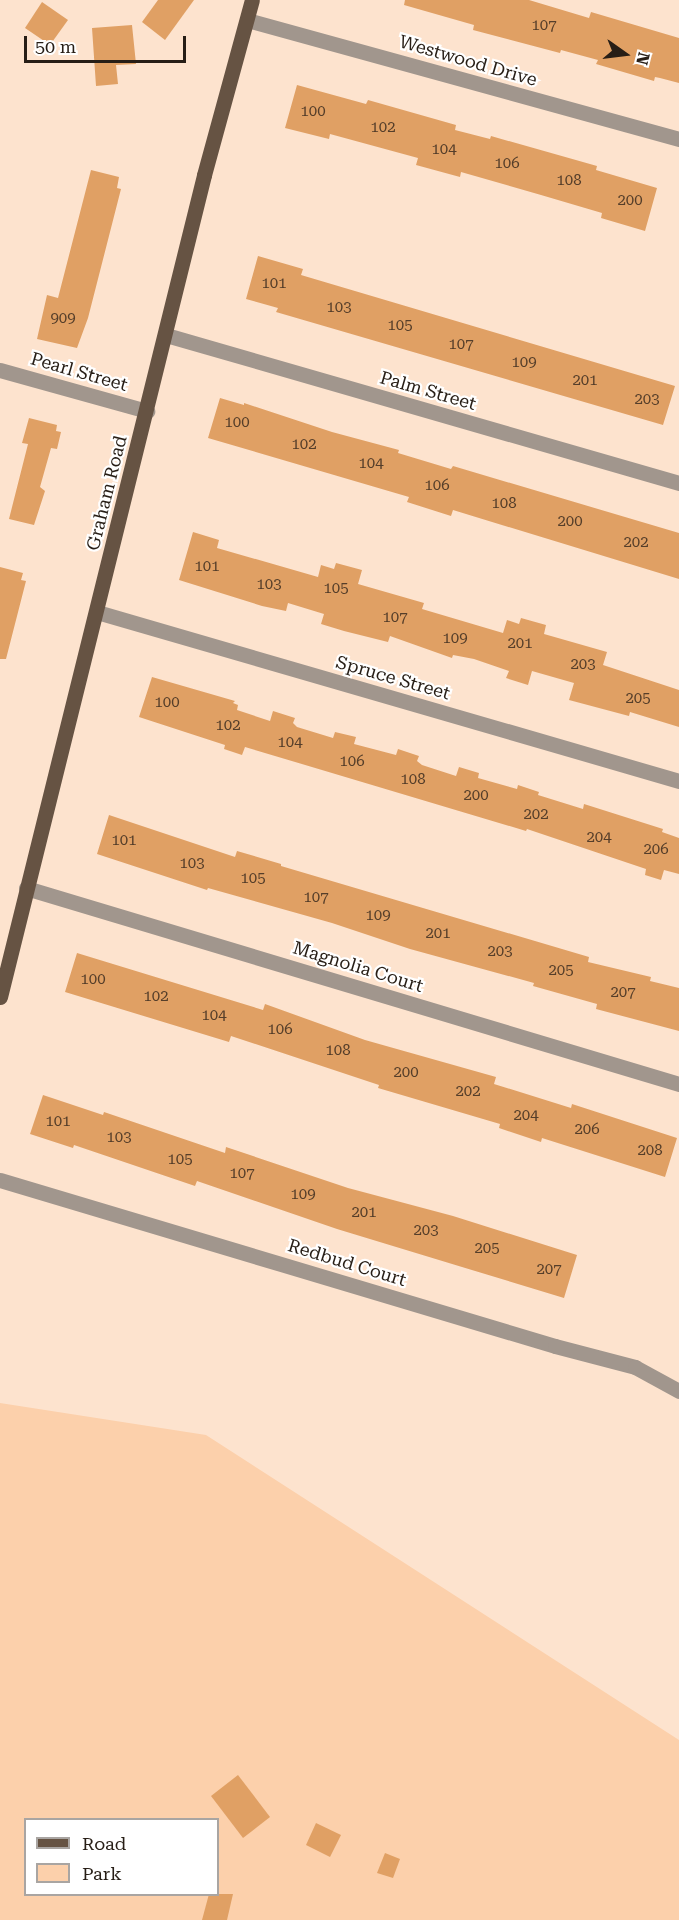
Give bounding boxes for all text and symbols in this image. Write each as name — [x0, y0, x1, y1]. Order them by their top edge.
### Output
house number: 107 — [531, 17, 557, 35]
scale bar — [27, 24, 189, 62]
north arrow — [595, 24, 655, 84]
street label: Westwood Drive — [397, 31, 539, 91]
text: 50 m — [35, 36, 76, 57]
text: N — [632, 50, 654, 67]
house number: 100 — [300, 103, 326, 121]
house number: 102 — [370, 119, 396, 137]
house number: 104 — [431, 141, 457, 159]
house number: 106 — [494, 155, 520, 173]
house number: 108 — [556, 172, 582, 190]
house number: 200 — [617, 192, 643, 210]
house number: 101 — [261, 275, 287, 293]
house number: 103 — [326, 299, 352, 317]
house number: 909 — [50, 310, 76, 328]
house number: 105 — [387, 317, 413, 335]
house number: 107 — [448, 336, 474, 354]
street label: Pearl Street — [28, 348, 130, 396]
house number: 109 — [511, 354, 537, 372]
street label: Palm Street — [377, 367, 479, 415]
house number: 201 — [572, 372, 598, 390]
house number: 203 — [634, 391, 660, 409]
house number: 100 — [224, 414, 250, 432]
street label: Graham Road — [82, 433, 132, 553]
house number: 102 — [291, 436, 317, 454]
house number: 104 — [358, 455, 384, 473]
house number: 106 — [424, 477, 450, 495]
house number: 108 — [491, 495, 517, 513]
house number: 200 — [557, 513, 583, 531]
house number: 202 — [623, 534, 649, 552]
house number: 101 — [194, 558, 220, 576]
house number: 103 — [256, 576, 282, 594]
house number: 105 — [323, 580, 349, 598]
house number: 107 — [382, 609, 408, 627]
house number: 109 — [442, 630, 468, 648]
house number: 201 — [507, 635, 533, 653]
street label: Spruce Street — [333, 651, 453, 705]
house number: 203 — [570, 656, 596, 674]
house number: 205 — [625, 690, 651, 708]
house number: 100 — [154, 694, 180, 712]
house number: 102 — [215, 717, 241, 735]
house number: 104 — [277, 734, 303, 752]
house number: 106 — [339, 753, 365, 771]
house number: 108 — [400, 771, 426, 789]
house number: 200 — [463, 787, 489, 805]
house number: 202 — [523, 806, 549, 824]
house number: 204 — [586, 829, 612, 847]
house number: 101 — [111, 832, 137, 850]
house number: 206 — [643, 841, 669, 859]
house number: 103 — [179, 855, 205, 873]
house number: 105 — [240, 870, 266, 888]
house number: 107 — [303, 889, 329, 907]
house number: 109 — [365, 907, 391, 925]
house number: 201 — [425, 925, 451, 943]
street label: Magnolia Court — [290, 937, 426, 997]
house number: 203 — [487, 943, 513, 961]
house number: 205 — [548, 962, 574, 980]
house number: 100 — [80, 971, 106, 989]
house number: 207 — [610, 984, 636, 1002]
house number: 102 — [143, 988, 169, 1006]
house number: 104 — [201, 1007, 227, 1025]
house number: 106 — [267, 1021, 293, 1039]
house number: 108 — [325, 1042, 351, 1060]
house number: 200 — [393, 1064, 419, 1082]
house number: 202 — [455, 1083, 481, 1101]
house number: 204 — [513, 1107, 539, 1125]
house number: 101 — [45, 1113, 71, 1131]
house number: 206 — [574, 1121, 600, 1139]
house number: 103 — [106, 1129, 132, 1147]
house number: 208 — [637, 1142, 663, 1160]
house number: 105 — [167, 1151, 193, 1169]
house number: 107 — [229, 1165, 255, 1183]
house number: 109 — [290, 1186, 316, 1204]
house number: 201 — [351, 1204, 377, 1222]
house number: 203 — [413, 1222, 439, 1240]
street label: Redbud Court — [285, 1235, 409, 1291]
house number: 205 — [474, 1240, 500, 1258]
house number: 207 — [536, 1261, 562, 1279]
legend — [24, 1818, 219, 1896]
text: Road — [82, 1833, 126, 1854]
text: Park — [82, 1863, 122, 1884]

